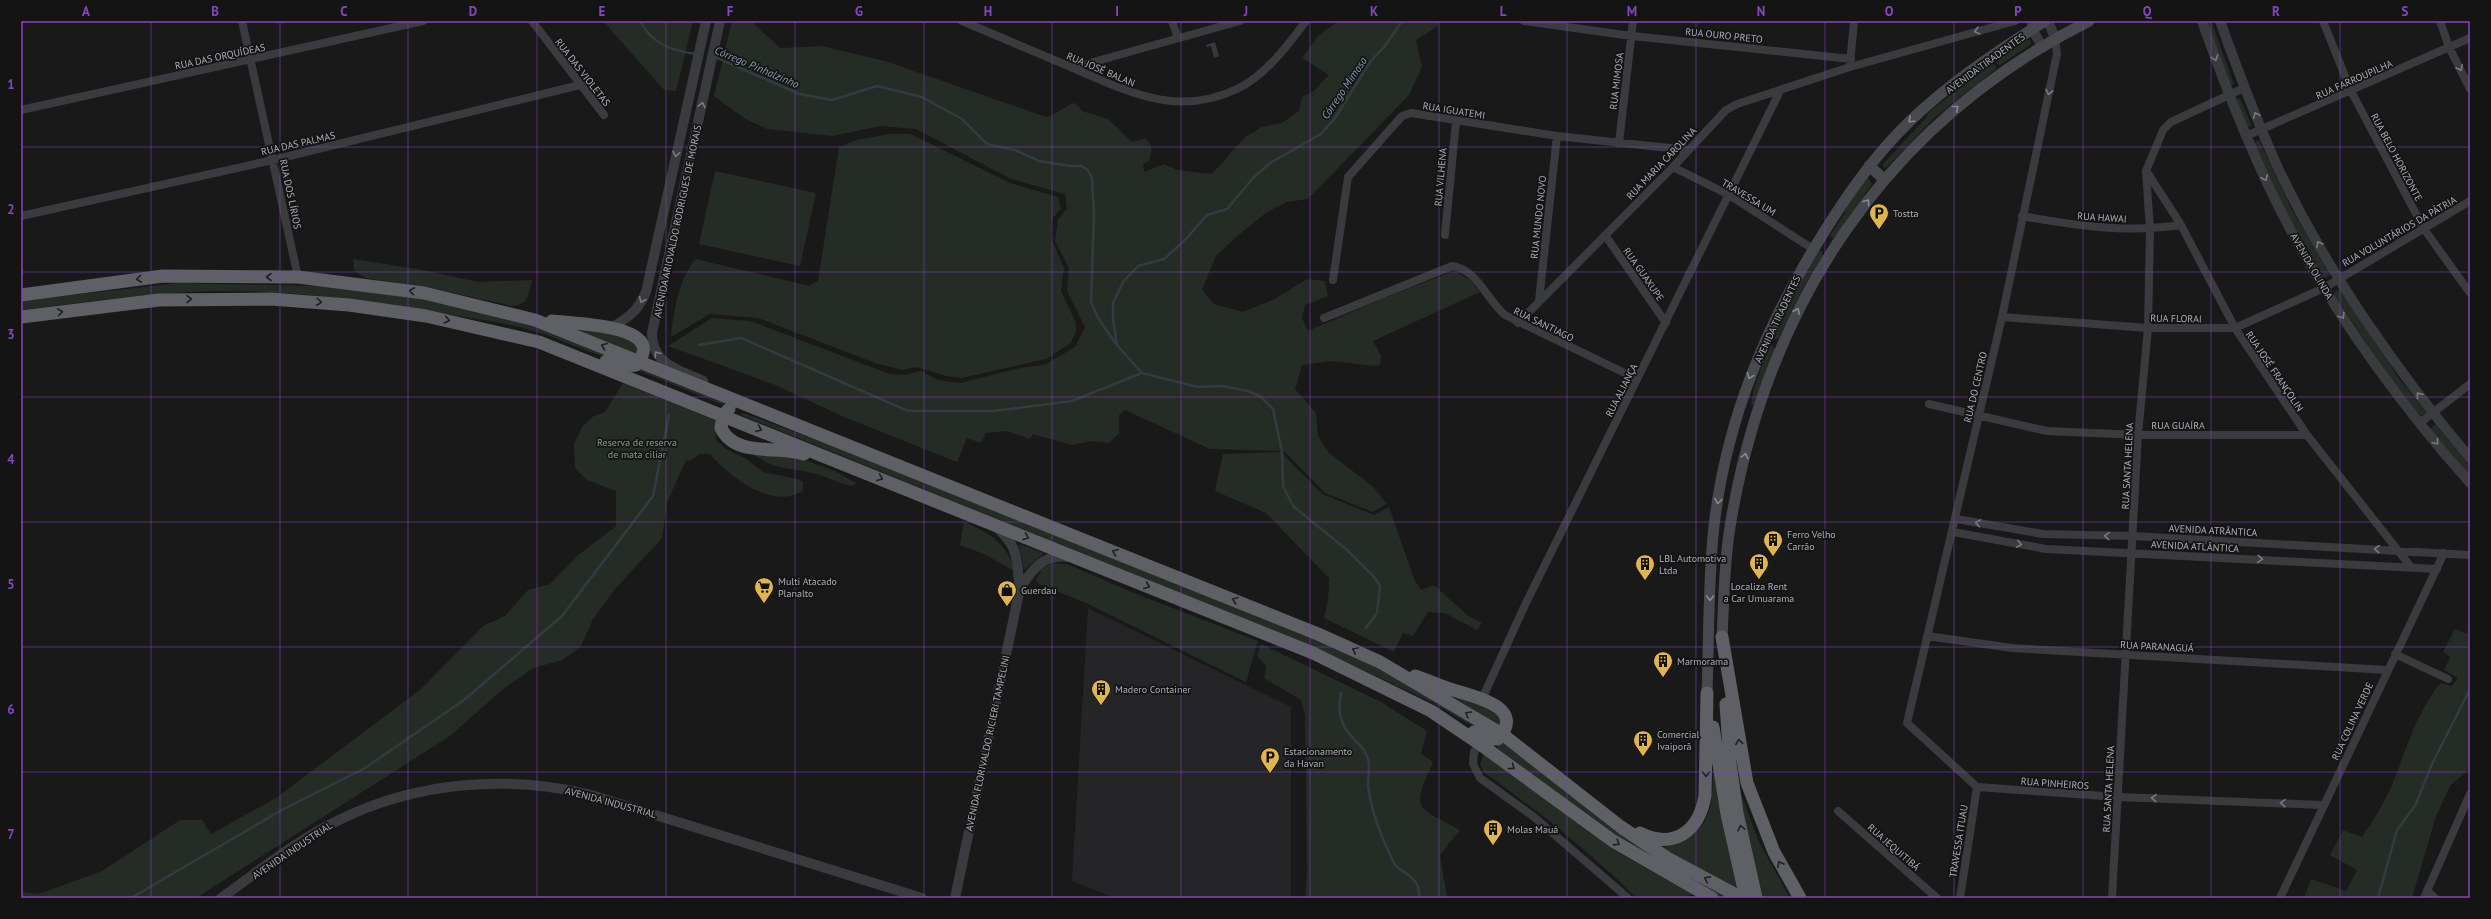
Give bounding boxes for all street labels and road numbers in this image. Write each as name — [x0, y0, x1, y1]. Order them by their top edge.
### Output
street label: RUA OURO PRETO — [1685, 25, 1763, 46]
street label: AVENIDA TIRADENTES — [1943, 30, 2028, 97]
street label: RUA DAS VIOLETAS — [552, 36, 613, 109]
street label: RUA DAS ORQUÍDEAS — [174, 41, 267, 72]
street label: RUA JOSÉ BALAN — [1065, 49, 1137, 90]
street label: RUA MIMOSA — [1607, 52, 1626, 110]
street label: RUA FARROUPILHA — [2314, 57, 2395, 102]
street label: RUA IGUATEMI — [1422, 99, 1486, 122]
street label: RUA BELO HORIZONTE — [2368, 111, 2425, 204]
street label: AVENIDA ARIOVALDO RODRIGUES DE MORAIS — [651, 124, 704, 319]
street label: RUA MARIA CAROLINA — [1623, 124, 1699, 202]
street label: RUA DAS PALMAS — [260, 129, 336, 158]
street label: RUA VILHENA — [1431, 147, 1450, 207]
street label: RUA DOS LÍRIOS — [277, 158, 304, 230]
street label: RUA MUNDO NOVO — [1528, 175, 1549, 259]
street label: TRAVESSA UM — [1719, 176, 1778, 219]
street label: RUA VOLUNTÁRIOS DA PÁTRIA — [2340, 193, 2459, 270]
street label: RUA HAWAI — [2077, 209, 2127, 226]
street label: AVENIDA OLINDA — [2287, 231, 2336, 302]
street label: RUA GUAXUPE — [1620, 245, 1667, 304]
street label: AVENIDA TIRADENTES — [1751, 273, 1803, 365]
street label: RUA SANTIAGO — [1511, 304, 1576, 345]
street label: RUA FLORAI — [2150, 312, 2202, 325]
street label: RUA JOSÉ FRANÇOLIN — [2243, 329, 2306, 414]
street label: RUA DO CENTRO — [1961, 350, 1990, 424]
street label: RUA ALIANÇA — [1602, 361, 1640, 419]
street label: RUA GUAÍRA — [2151, 419, 2205, 432]
street label: RUA SANTA HELENA — [2119, 422, 2136, 510]
street label: AVENIDA ATRÂNTICA — [2168, 522, 2258, 539]
street label: AVENIDA ATLÂNTICA — [2150, 538, 2240, 555]
street label: RUA PARANAGUÁ — [2120, 638, 2194, 655]
street label: AVENIDA FLORIVALDO RICIERI TAMPELINI — [962, 654, 1013, 832]
street label: RUA COLINA VERDE — [2329, 680, 2376, 762]
street label: RUA SANTA HELENA — [2100, 745, 2117, 833]
street label: RUA PINHEIROS — [2020, 775, 2090, 792]
street label: AVENIDA INDUSTRIAL — [564, 784, 658, 821]
street label: TRAVESSA ITUAU — [1946, 804, 1971, 879]
street label: AVENIDA INDUSTRIAL — [250, 819, 335, 882]
street label: RUA JEQUITIBÁ — [1865, 821, 1923, 874]

